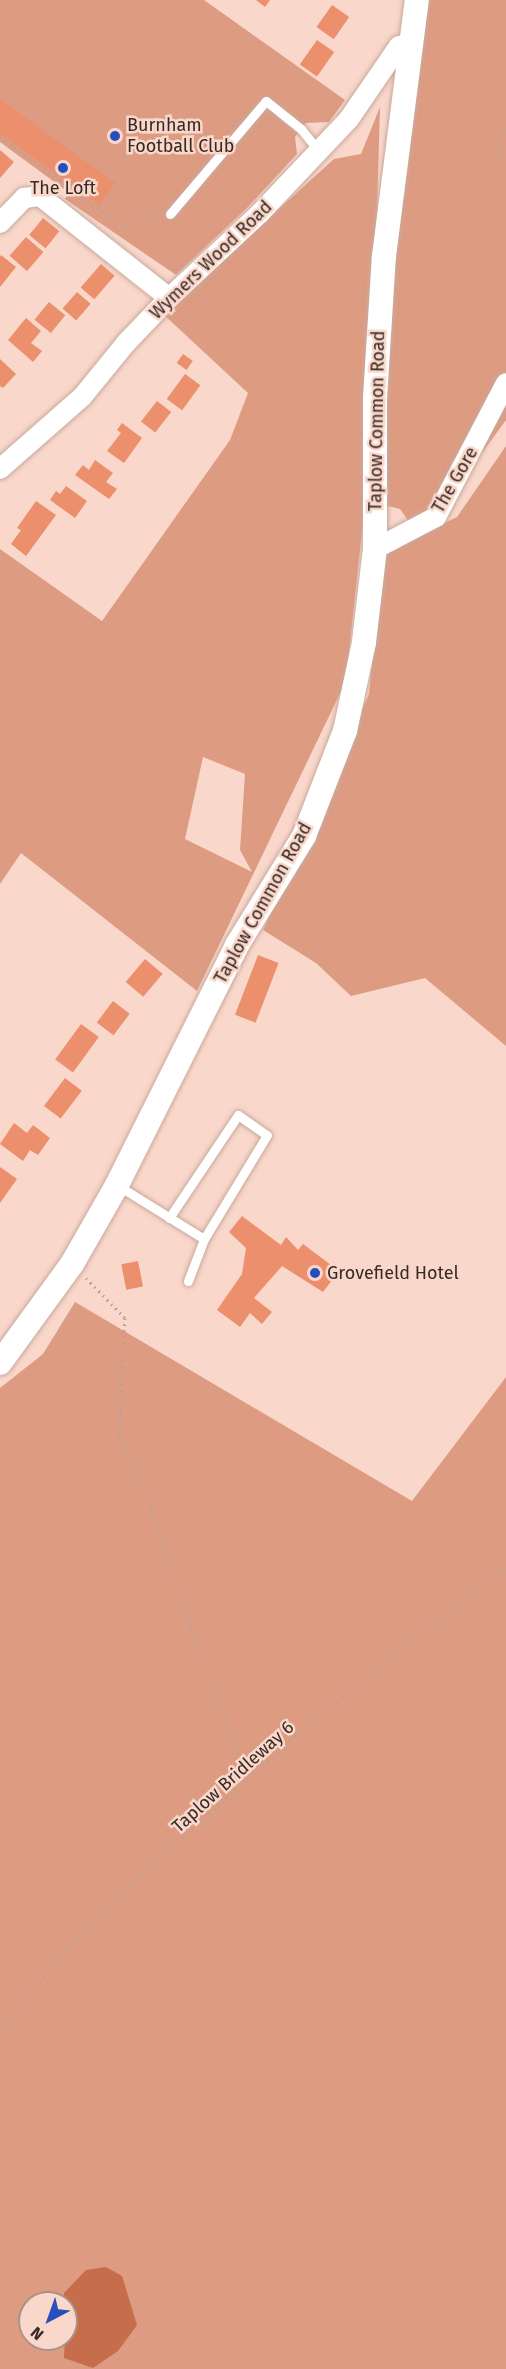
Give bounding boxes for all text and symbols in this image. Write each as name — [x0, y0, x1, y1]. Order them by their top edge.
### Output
place label: Burnham Football Club — [127, 115, 235, 158]
marker: Burnham Football Club — [108, 129, 122, 143]
marker: The Loft — [56, 161, 70, 175]
place label: The Loft — [30, 177, 96, 199]
street label: Wymers Wood Road — [145, 196, 277, 324]
street label: Taplow Common Road — [365, 330, 389, 512]
street label: The Gore — [428, 443, 482, 517]
street label: Taplow Common Road — [210, 819, 316, 987]
place label: Grovefield Hotel — [327, 1262, 459, 1284]
marker: Grovefield Hotel — [308, 1266, 322, 1280]
street label: Taplow Bridleway 6 — [168, 1717, 298, 1837]
north arrow — [18, 2291, 78, 2351]
text: N — [27, 2323, 47, 2344]

